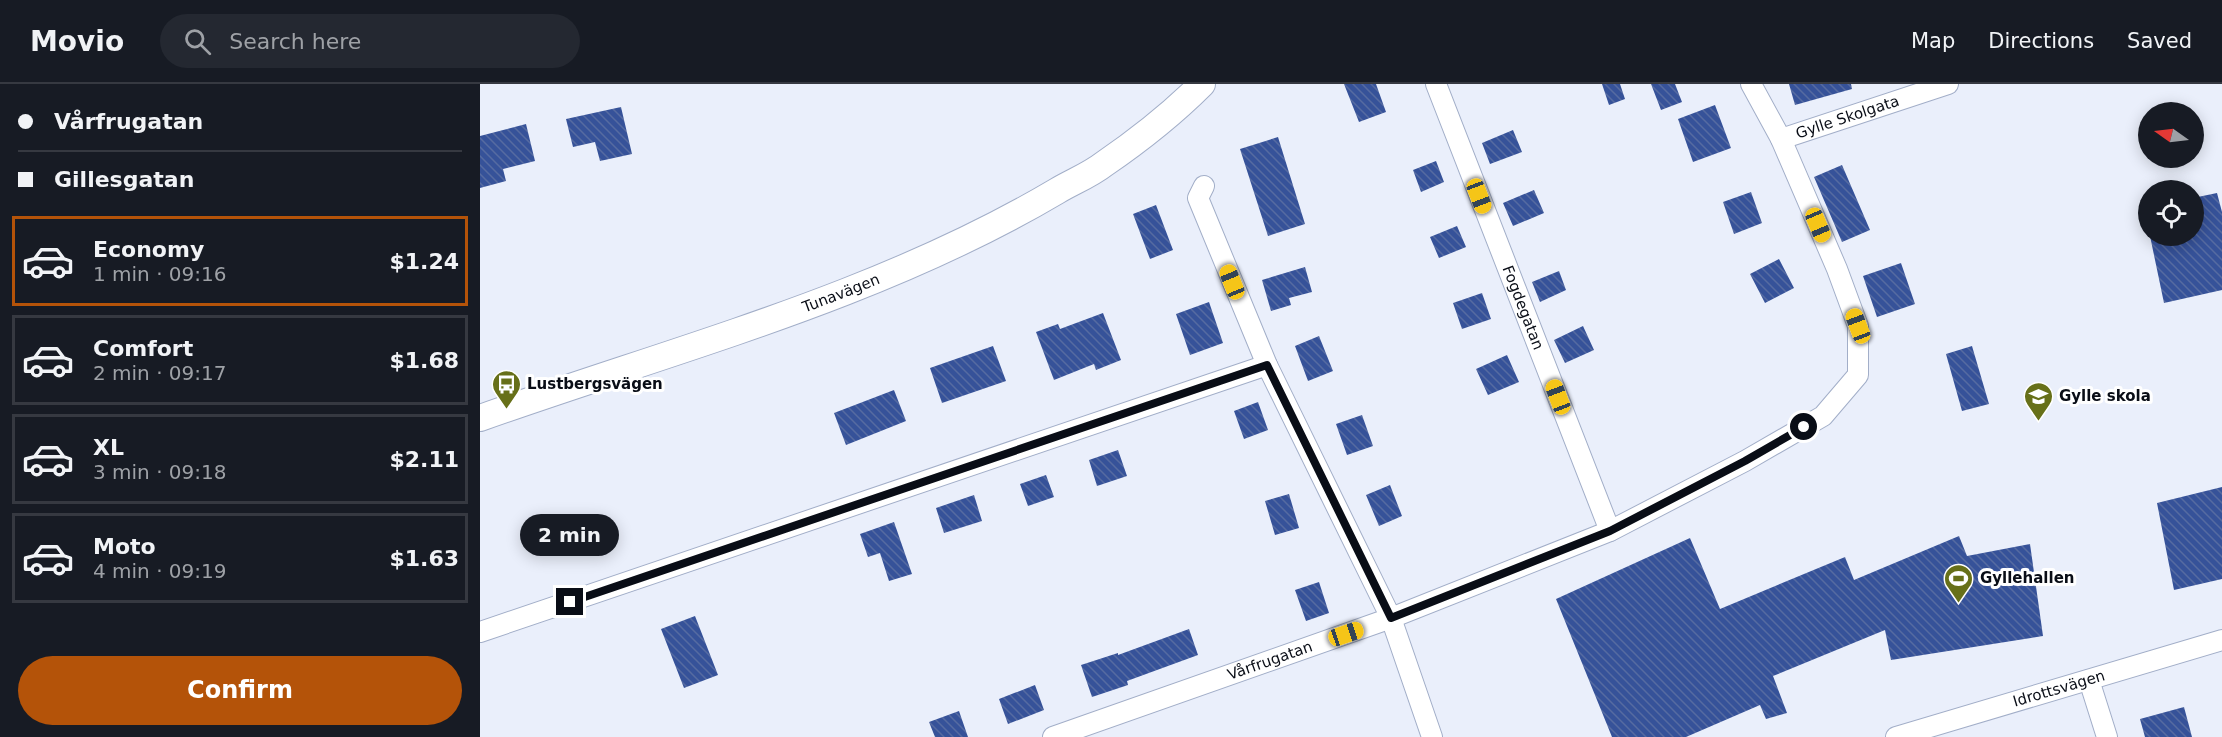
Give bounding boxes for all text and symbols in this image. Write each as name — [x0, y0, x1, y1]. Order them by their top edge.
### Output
search box — [160, 14, 580, 68]
text: Movio — [30, 25, 124, 58]
icon: search — [181, 25, 214, 58]
text: Search here — [229, 29, 361, 54]
text: Map — [1911, 29, 1955, 53]
text: Directions — [1988, 29, 2094, 53]
text: Saved — [2127, 29, 2192, 53]
street label: Gylle Skolgata — [1794, 92, 1901, 143]
north arrow — [2138, 102, 2204, 168]
map controls — [2138, 102, 2204, 246]
text: Vårfrugatan — [54, 109, 203, 134]
text: Gillesgatan — [54, 167, 194, 192]
car — [1464, 176, 1494, 216]
button: locate — [2138, 180, 2204, 246]
car — [1803, 205, 1833, 245]
icon: car — [21, 234, 75, 288]
text: Economy — [93, 237, 204, 262]
text: $1.24 — [389, 249, 459, 274]
text: 1 min · 09:16 — [93, 262, 227, 286]
car — [1217, 262, 1247, 302]
street label: Fogdegatan — [1499, 263, 1548, 352]
street label: Tunavägen — [799, 270, 882, 317]
car — [1843, 306, 1873, 346]
icon: car — [21, 333, 75, 387]
text: Comfort — [93, 336, 193, 361]
text: $1.68 — [389, 348, 459, 373]
text: 2 min · 09:17 — [93, 361, 227, 385]
bus stop icon: Lustbergsvägen — [490, 368, 522, 410]
place label: Lustbergsvägen — [527, 375, 663, 393]
car — [1543, 377, 1573, 417]
school or university icon: Gylle skola — [2022, 380, 2054, 422]
place label: Gylle skola — [2059, 387, 2151, 405]
route start — [1790, 413, 1817, 440]
icon: car — [21, 432, 75, 486]
text: XL — [93, 435, 124, 460]
text: $2.11 — [389, 447, 459, 472]
text: 3 min · 09:18 — [93, 460, 227, 484]
callout: 2 min — [520, 515, 620, 557]
text: 2 min — [538, 523, 601, 547]
icon: car — [21, 531, 75, 585]
text: Moto — [93, 534, 156, 559]
text: $1.63 — [389, 546, 459, 571]
text: 4 min · 09:19 — [93, 559, 227, 583]
sports icon: Gyllehallen — [1943, 562, 1975, 604]
place label: Gyllehallen — [1980, 569, 2074, 587]
route end — [556, 588, 583, 615]
car — [1326, 620, 1366, 648]
street label: Vårfrugatan — [1225, 637, 1315, 684]
button: Confirm — [18, 656, 462, 725]
street label: Idrottsvägen — [2011, 666, 2107, 711]

